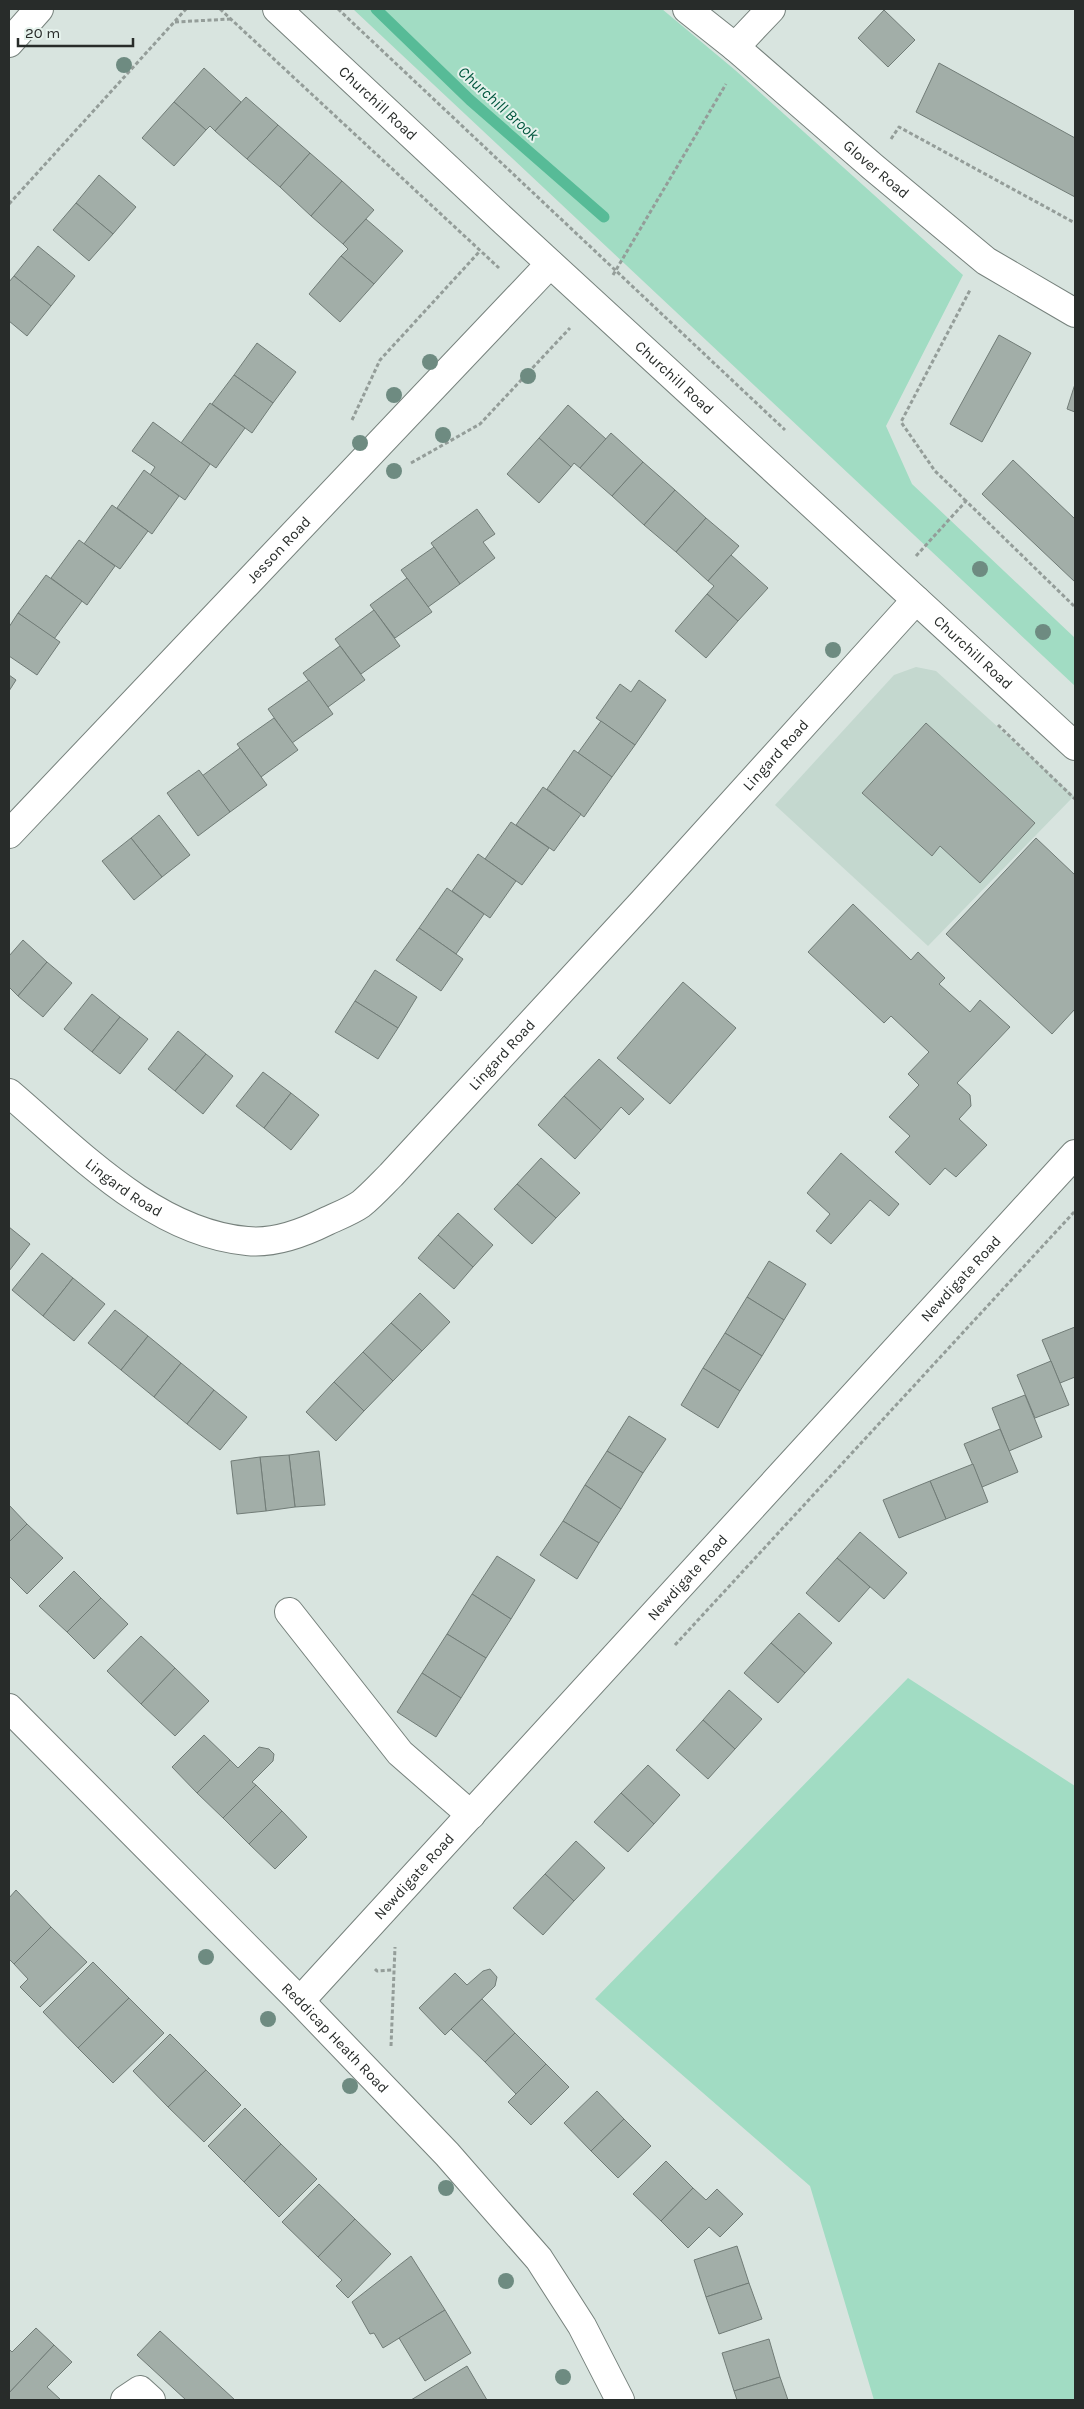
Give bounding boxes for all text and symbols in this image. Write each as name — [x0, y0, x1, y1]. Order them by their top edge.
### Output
scale bar — [18, 15, 132, 47]
text: 20 m — [25, 24, 60, 42]
street label: Churchill Road — [335, 62, 421, 144]
water label: Churchill Brook — [454, 62, 544, 145]
street label: Glover Road — [840, 136, 913, 202]
street label: Churchill Road — [631, 337, 717, 418]
street label: Jesson Road — [243, 513, 315, 587]
street label: Churchill Road — [930, 612, 1016, 693]
street label: Lingard Road — [739, 716, 813, 794]
street label: Lingard Road — [465, 1016, 539, 1094]
street label: Lingard Road — [82, 1154, 165, 1221]
street label: Newdigate Road — [917, 1232, 1005, 1326]
street label: Newdigate Road — [644, 1531, 731, 1624]
street label: Newdigate Road — [370, 1830, 458, 1923]
street label: Reddicap Heath Road — [278, 1979, 393, 2097]

